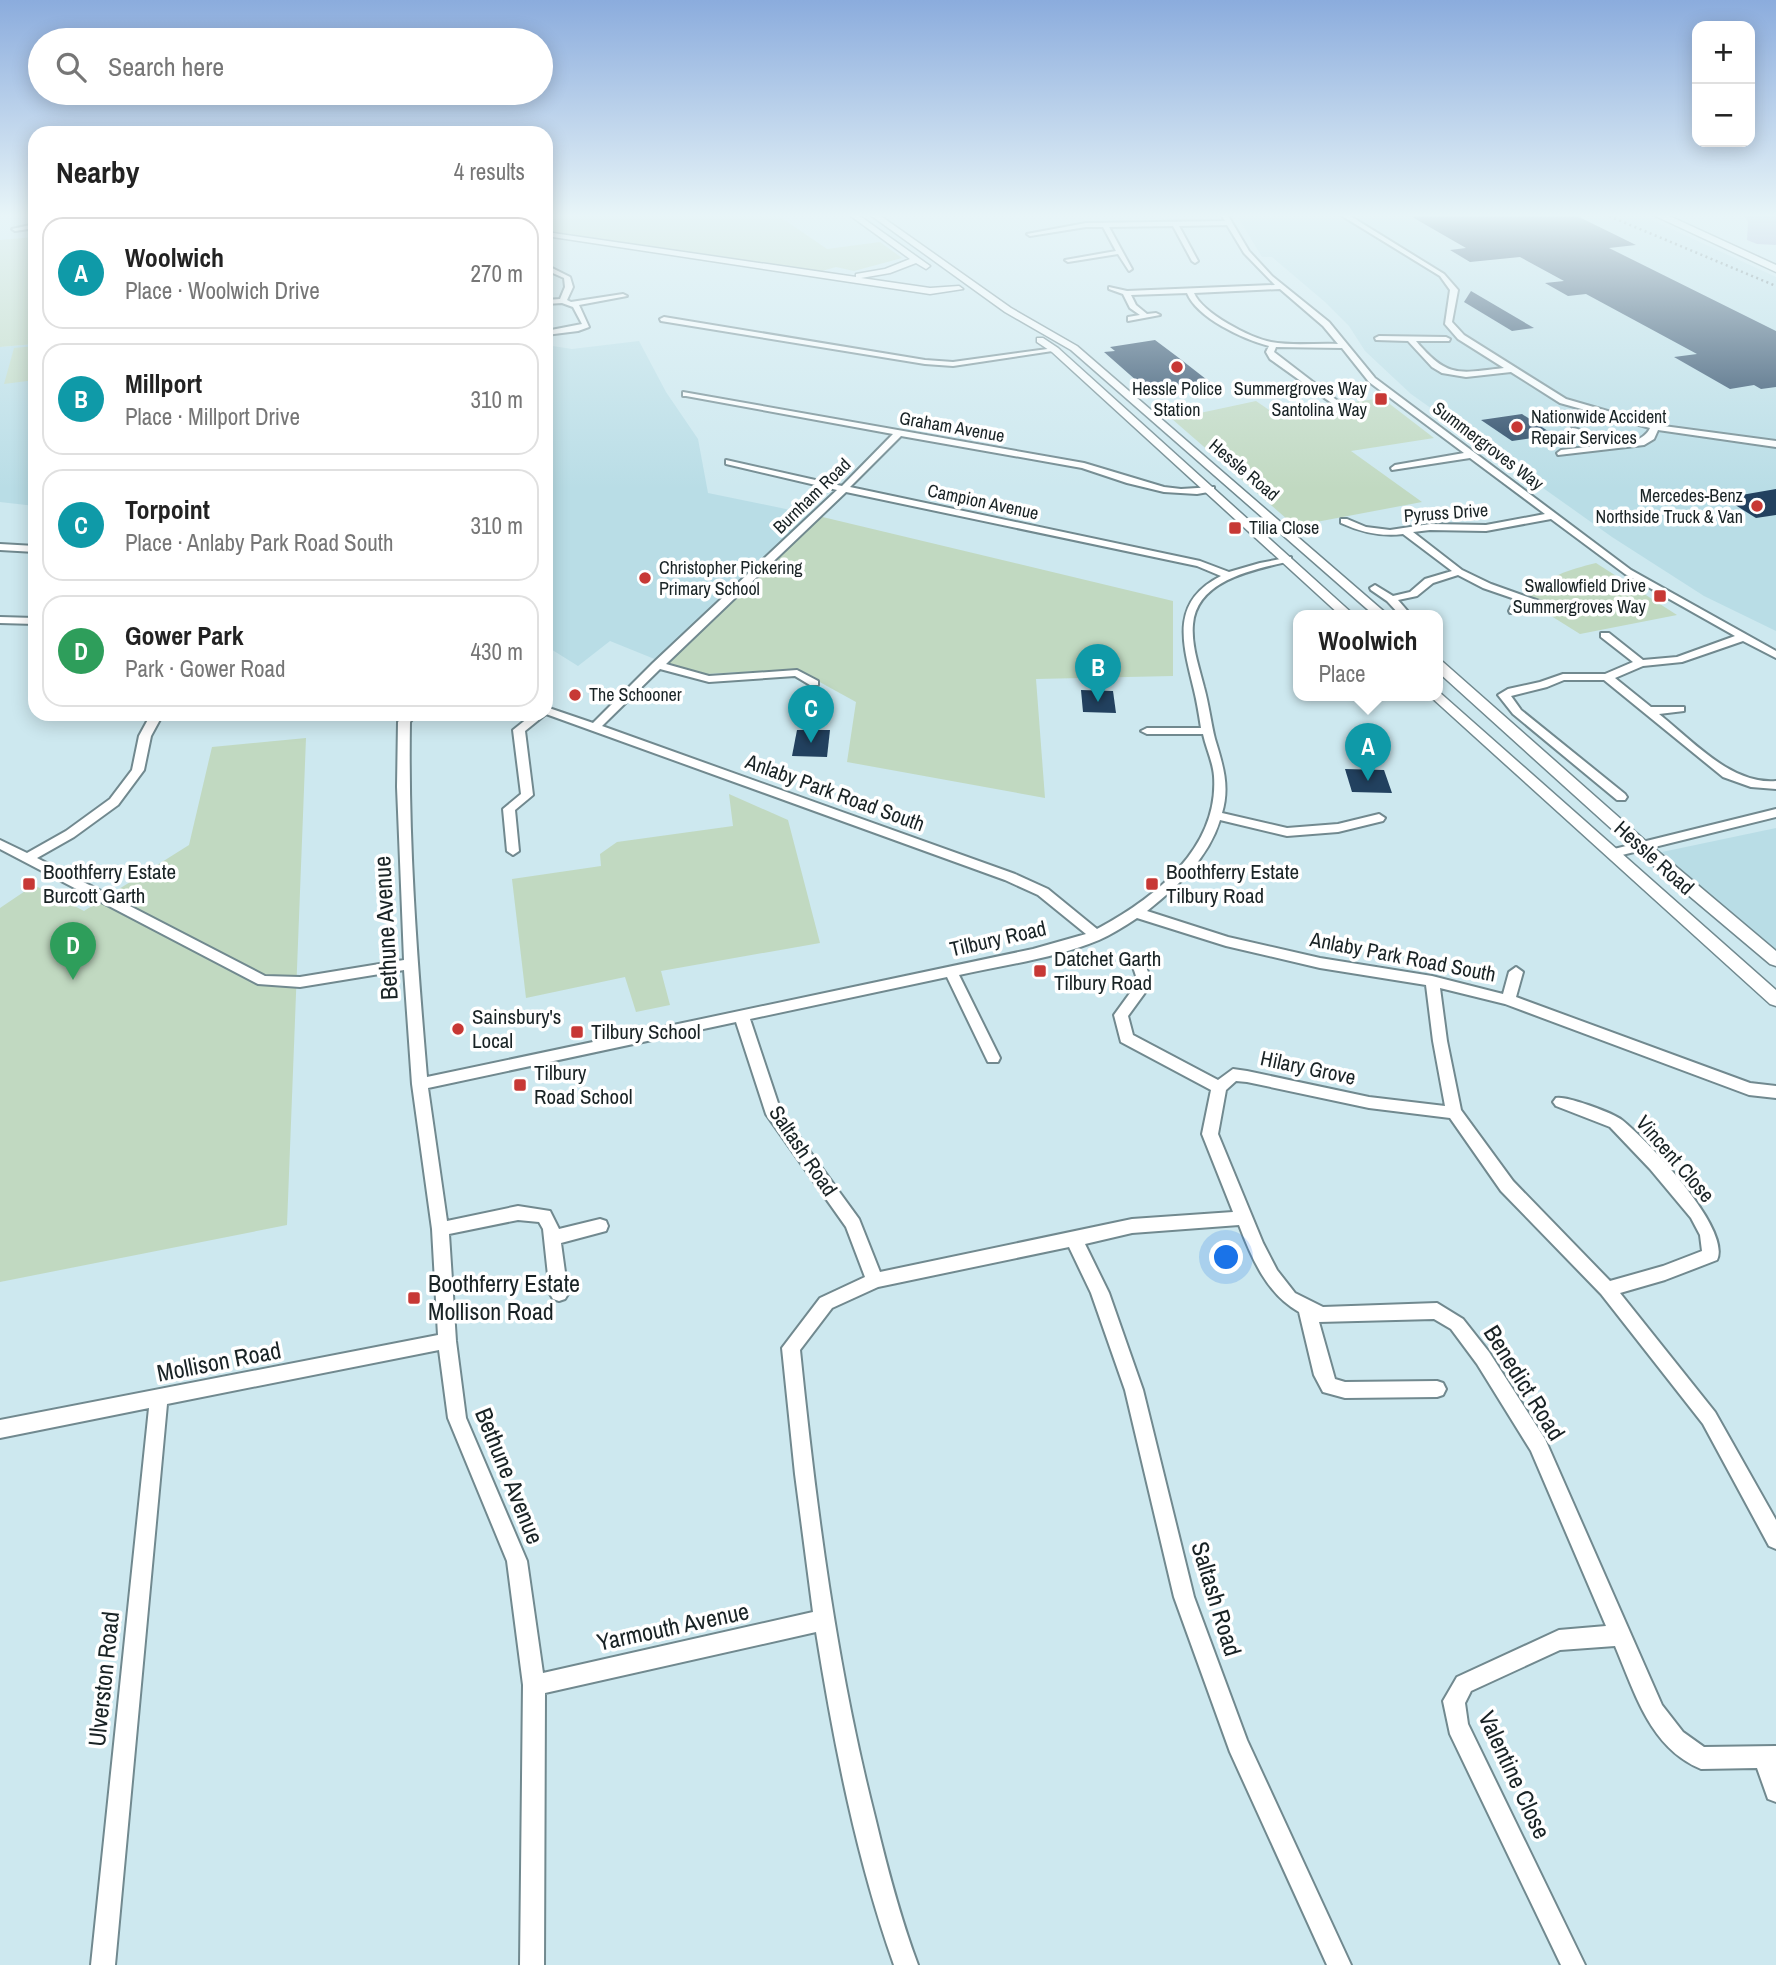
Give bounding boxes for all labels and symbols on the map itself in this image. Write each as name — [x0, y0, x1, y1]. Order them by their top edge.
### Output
marker: Hessle Police Station — [1169, 359, 1185, 375]
place label: Hessle Police Station — [1132, 376, 1222, 422]
place label: Summergroves Way Santolina Way — [1234, 376, 1368, 422]
marker: Summergroves Way Santolina Way — [1373, 391, 1389, 407]
street label: Summergroves Way — [1428, 396, 1549, 496]
place label: Nationwide Accident Repair Services — [1531, 404, 1666, 450]
street label: Graham Avenue — [898, 405, 1007, 448]
marker: Nationwide Accident Repair Services — [1509, 419, 1525, 435]
street label: Hessle Road — [1204, 433, 1285, 506]
street label: Burnham Road — [767, 452, 856, 539]
street label: Campion Avenue — [925, 478, 1041, 525]
place label: Mercedes-Benz Northside Truck & Van — [1596, 483, 1743, 529]
street label: Pyruss Drive — [1403, 497, 1489, 528]
marker: Mercedes-Benz Northside Truck & Van — [1749, 498, 1765, 514]
place label: Tilia Close — [1249, 515, 1319, 540]
marker: Tilia Close — [1227, 520, 1243, 536]
place label: Christopher Pickering Primary School — [659, 555, 803, 601]
marker: Christopher Pickering Primary School — [637, 570, 653, 586]
place label: Swallowfield Drive Summergroves Way — [1513, 573, 1647, 619]
marker: Swallowfield Drive Summergroves Way — [1652, 588, 1668, 604]
pin: B — [1075, 644, 1121, 702]
place label: The Schooner — [589, 682, 682, 707]
pin: C — [788, 685, 834, 743]
marker: The Schooner — [567, 687, 583, 703]
pin: A — [1345, 723, 1391, 781]
street label: Anlaby Park Road South — [741, 746, 929, 838]
street label: Hessle Road — [1608, 814, 1701, 901]
street label: Bethune Avenue — [365, 855, 405, 1001]
place label: Boothferry Estate Burcott Garth — [43, 857, 176, 910]
place label: Boothferry Estate Tilbury Road — [1166, 857, 1299, 910]
marker: Boothferry Estate Burcott Garth — [21, 876, 37, 892]
marker: Boothferry Estate Tilbury Road — [1144, 876, 1160, 892]
street label: Tilbury Road — [947, 913, 1049, 964]
pin: D — [50, 922, 96, 980]
street label: Anlaby Park Road South — [1307, 924, 1498, 989]
place label: Datchet Garth Tilbury Road — [1054, 944, 1161, 997]
marker: Datchet Garth Tilbury Road — [1032, 963, 1048, 979]
place label: Sainsbury's Local — [472, 1002, 561, 1055]
place label: Tilbury School — [591, 1017, 701, 1046]
marker: Sainsbury's Local — [450, 1021, 466, 1037]
marker: Tilbury School — [569, 1024, 585, 1040]
street label: Hilary Grove — [1258, 1043, 1358, 1092]
place label: Tilbury Road School — [534, 1058, 633, 1111]
marker: Tilbury Road School — [512, 1077, 528, 1093]
street label: Saltash Road — [762, 1100, 844, 1202]
street label: Vincent Close — [1629, 1109, 1721, 1209]
your location — [1209, 1240, 1243, 1274]
place label: Boothferry Estate Mollison Road — [428, 1267, 580, 1327]
marker: Boothferry Estate Mollison Road — [406, 1290, 422, 1306]
street label: Benedict Road — [1477, 1319, 1573, 1446]
street label: Mollison Road — [154, 1333, 284, 1389]
street label: Bethune Avenue — [468, 1403, 552, 1548]
street label: Saltash Road — [1184, 1538, 1250, 1660]
street label: Yarmouth Avenue — [594, 1594, 752, 1658]
street label: Ulverston Road — [80, 1610, 126, 1748]
street label: Valentine Close — [1471, 1706, 1558, 1844]

